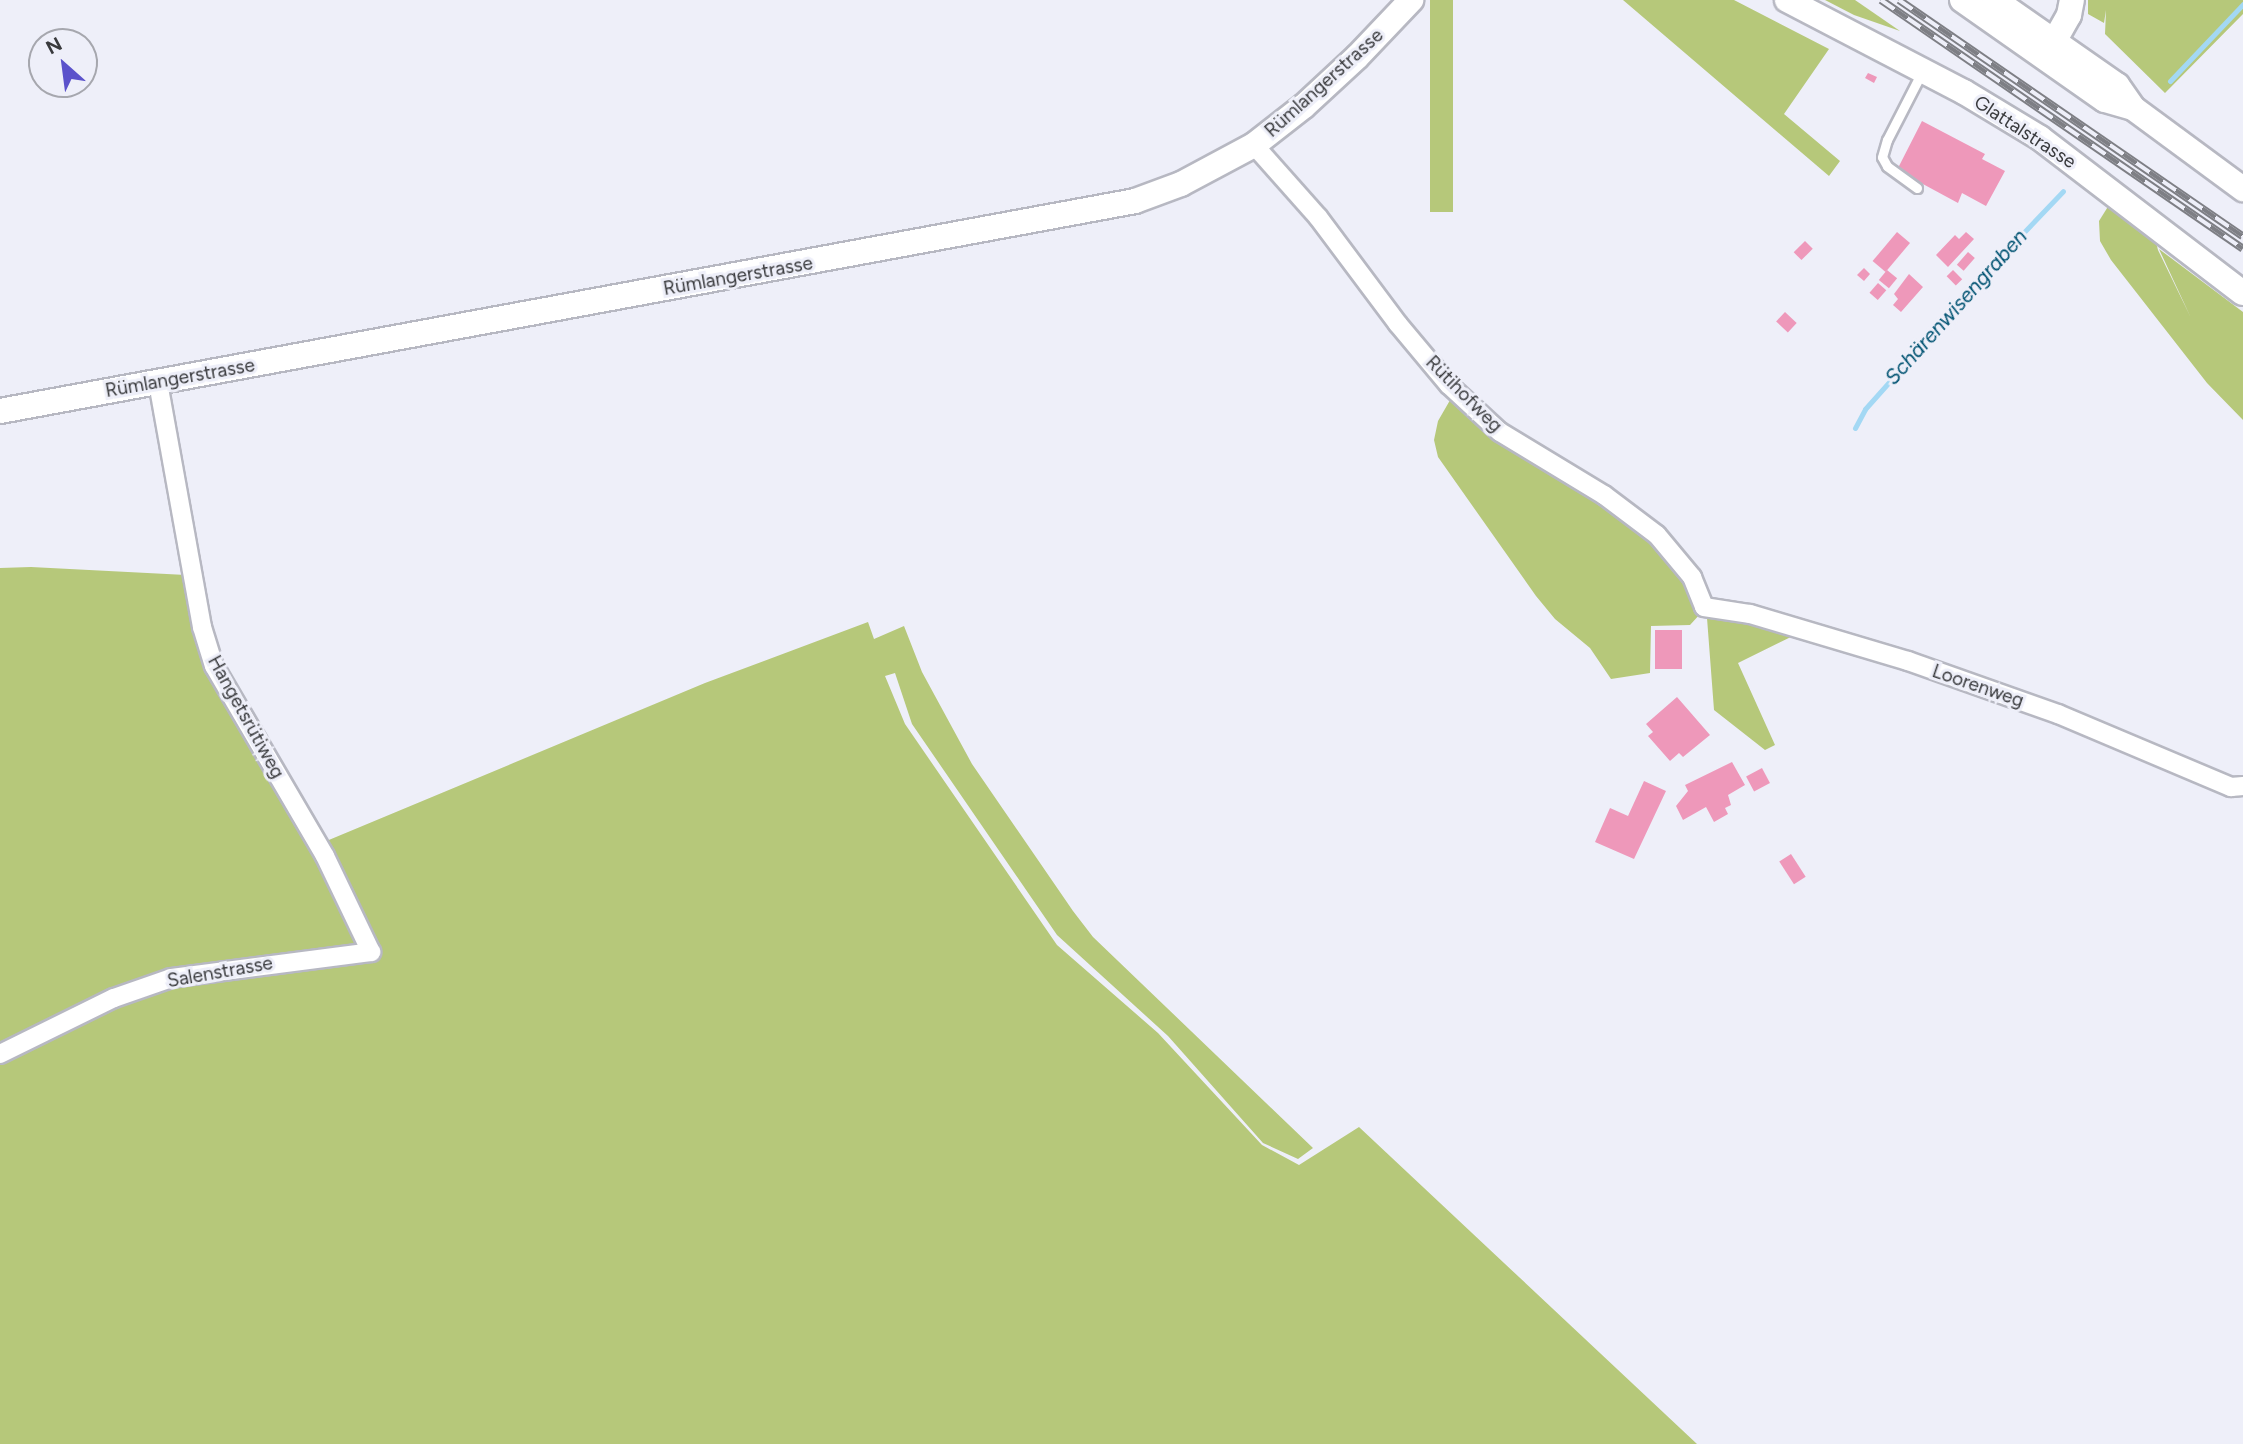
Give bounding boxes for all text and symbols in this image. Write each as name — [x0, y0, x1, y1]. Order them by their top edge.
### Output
street label: Rümlangerstrasse — [1260, 24, 1388, 142]
north arrow — [28, 28, 98, 98]
text: N — [42, 32, 66, 59]
street label: Glattalstrasse — [1970, 91, 2080, 173]
water label: Schärenwisengraben — [1880, 224, 2032, 390]
street label: Rümlangerstrasse — [662, 252, 814, 300]
street label: Rütihofweg — [1421, 351, 1507, 437]
street label: Rümlangerstrasse — [104, 354, 256, 402]
street label: Hangetsrütiweg — [203, 652, 289, 782]
street label: Loorenweg — [1929, 660, 2027, 712]
street label: Salenstrasse — [165, 952, 275, 992]

